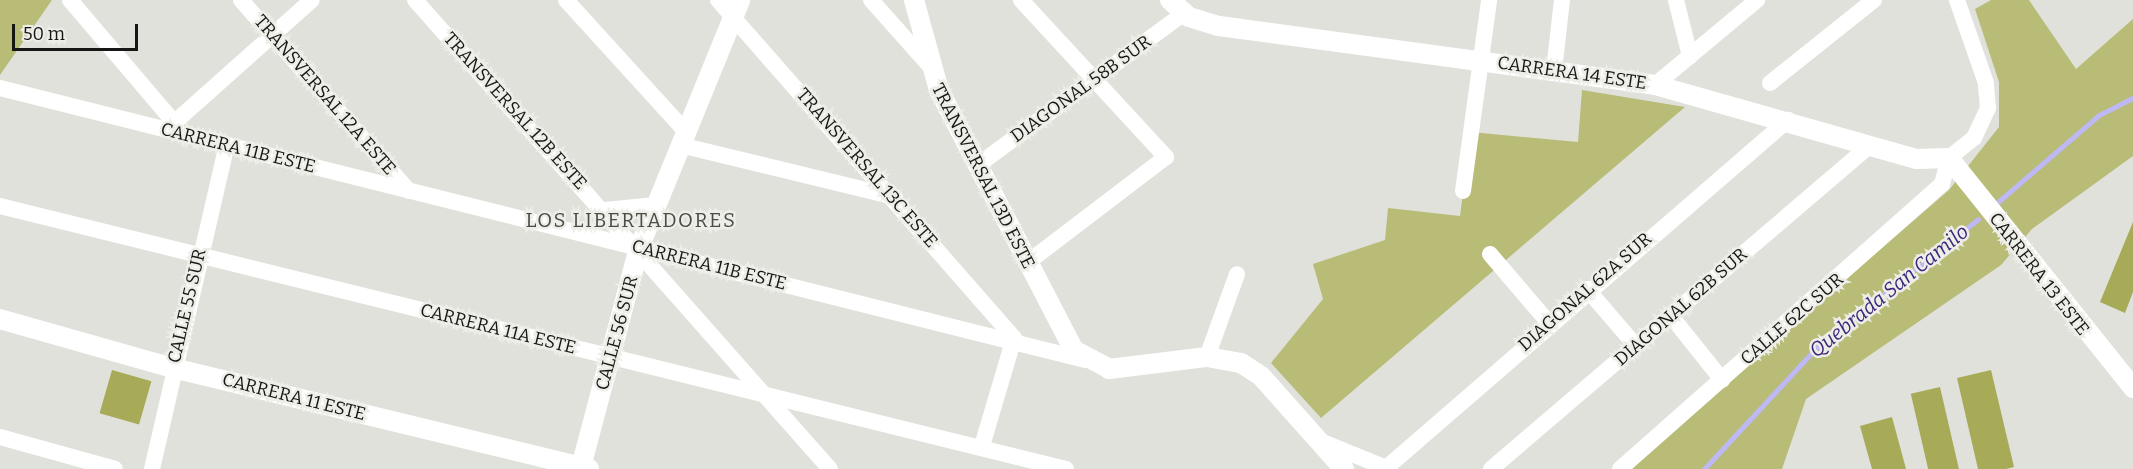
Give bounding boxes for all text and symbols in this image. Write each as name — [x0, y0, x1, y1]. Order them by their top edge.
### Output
street label: TRANSVERSAL 12A ESTE — [250, 11, 400, 179]
scale bar — [15, 12, 141, 50]
text: 50 m — [23, 23, 65, 45]
street label: TRANSVERSAL 12B ESTE — [439, 28, 591, 194]
street label: DIAGONAL 58B SUR — [1007, 31, 1155, 147]
street label: CARRERA 14 ESTE — [1496, 52, 1648, 94]
street label: TRANSVERSAL 13D ESTE — [927, 80, 1039, 272]
street label: TRANSVERSAL 13C ESTE — [792, 84, 942, 252]
street label: CARRERA 11B ESTE — [158, 118, 318, 178]
district label: LOS LIBERTADORES — [526, 208, 736, 232]
street label: CARRERA 13 ESTE — [1984, 208, 2094, 340]
water label: Quebrada San Camilo — [1805, 220, 1973, 362]
street label: DIAGONAL 62A SUR — [1514, 228, 1656, 356]
street label: CARRERA 11B ESTE — [629, 235, 789, 295]
street label: DIAGONAL 62B SUR — [1610, 244, 1752, 370]
street label: CALLE 55 SUR — [163, 247, 211, 365]
street label: CALLE 62C SUR — [1736, 268, 1848, 370]
street label: CALLE 56 SUR — [591, 273, 643, 393]
street label: CARRERA 11A ESTE — [418, 299, 578, 359]
street label: CARRERA 11 ESTE — [220, 369, 368, 425]

